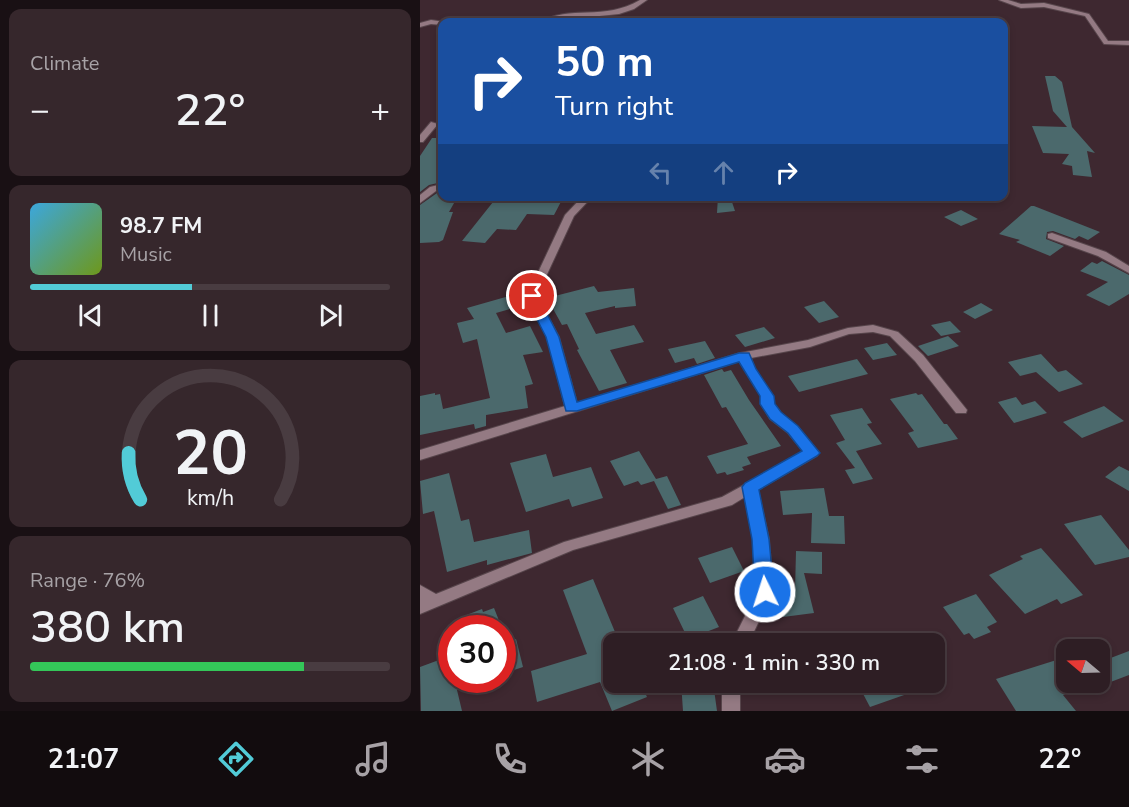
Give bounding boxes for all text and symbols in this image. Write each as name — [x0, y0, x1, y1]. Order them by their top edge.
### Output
text: 50 m — [555, 34, 654, 91]
icon: right — [456, 42, 534, 120]
text: Climate — [30, 50, 99, 77]
text: 22° — [175, 80, 245, 141]
text: − — [30, 88, 50, 133]
text: + — [370, 88, 390, 133]
text: Turn right — [555, 88, 673, 125]
icon: left — [644, 156, 677, 189]
icon: ahead — [707, 156, 740, 189]
icon: right — [770, 156, 803, 189]
text: 98.7 FM — [120, 211, 202, 241]
text: Music — [120, 241, 172, 268]
pin — [506, 270, 557, 321]
icon: arrive — [515, 279, 548, 312]
icon: previous — [74, 299, 107, 332]
icon: pause — [194, 299, 227, 332]
icon: next — [314, 299, 347, 332]
text: 20 — [173, 411, 247, 496]
text: km/h — [186, 484, 234, 514]
position arrow — [733, 560, 797, 624]
text: Range · 76% — [30, 567, 145, 594]
text: 380 km — [30, 597, 185, 658]
speed limit sign: 30 — [438, 615, 516, 693]
north arrow — [1056, 639, 1110, 693]
map controls — [1056, 639, 1110, 693]
text: 21:08 · 1 min · 330 m — [668, 648, 880, 678]
icon: directions — [215, 738, 257, 780]
icon: music — [352, 738, 394, 780]
icon: phone — [489, 738, 531, 780]
icon: climate — [627, 738, 669, 780]
icon: car — [764, 738, 806, 780]
icon: filters — [901, 738, 943, 780]
text: 21:07 — [48, 741, 119, 778]
text: 22° — [1039, 741, 1081, 778]

